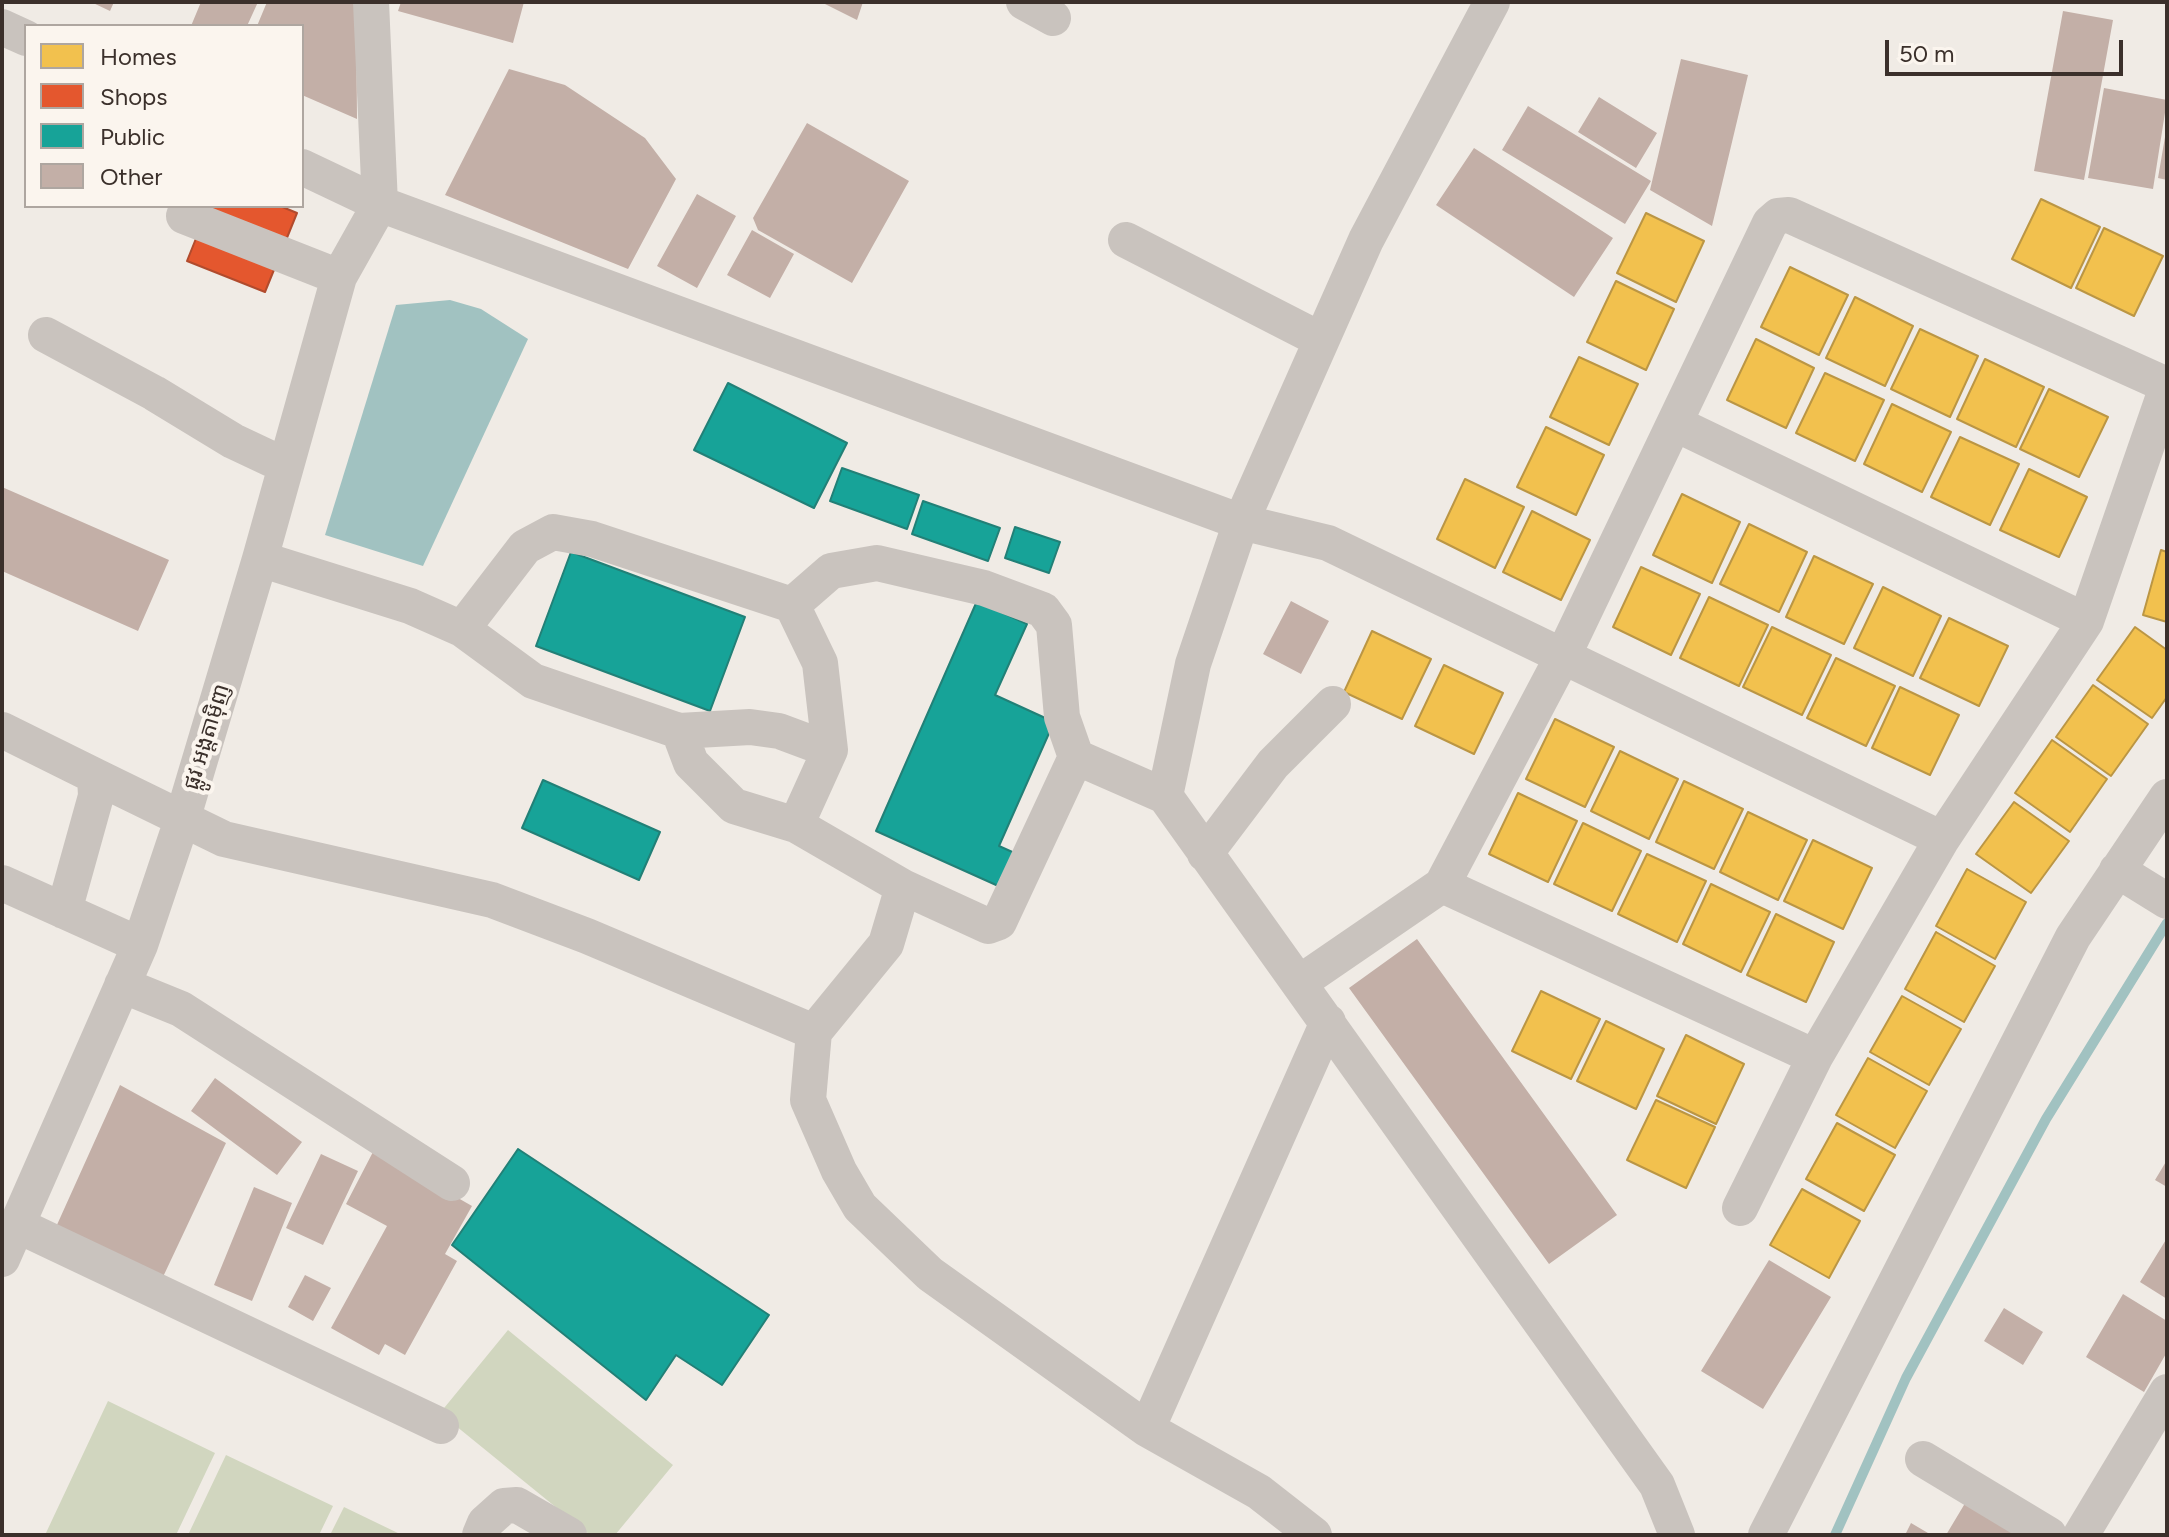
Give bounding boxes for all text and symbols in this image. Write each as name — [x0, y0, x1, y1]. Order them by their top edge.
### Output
legend — [24, 24, 304, 208]
scale bar — [1889, 24, 2127, 74]
text: 50 m — [1899, 39, 1955, 68]
text: Homes — [100, 42, 177, 71]
text: Shops — [100, 82, 167, 111]
text: Public — [100, 122, 165, 151]
text: Other — [100, 162, 162, 191]
street label: ផ្លូវ អង្តតាម៉ិញ — [178, 681, 236, 793]

